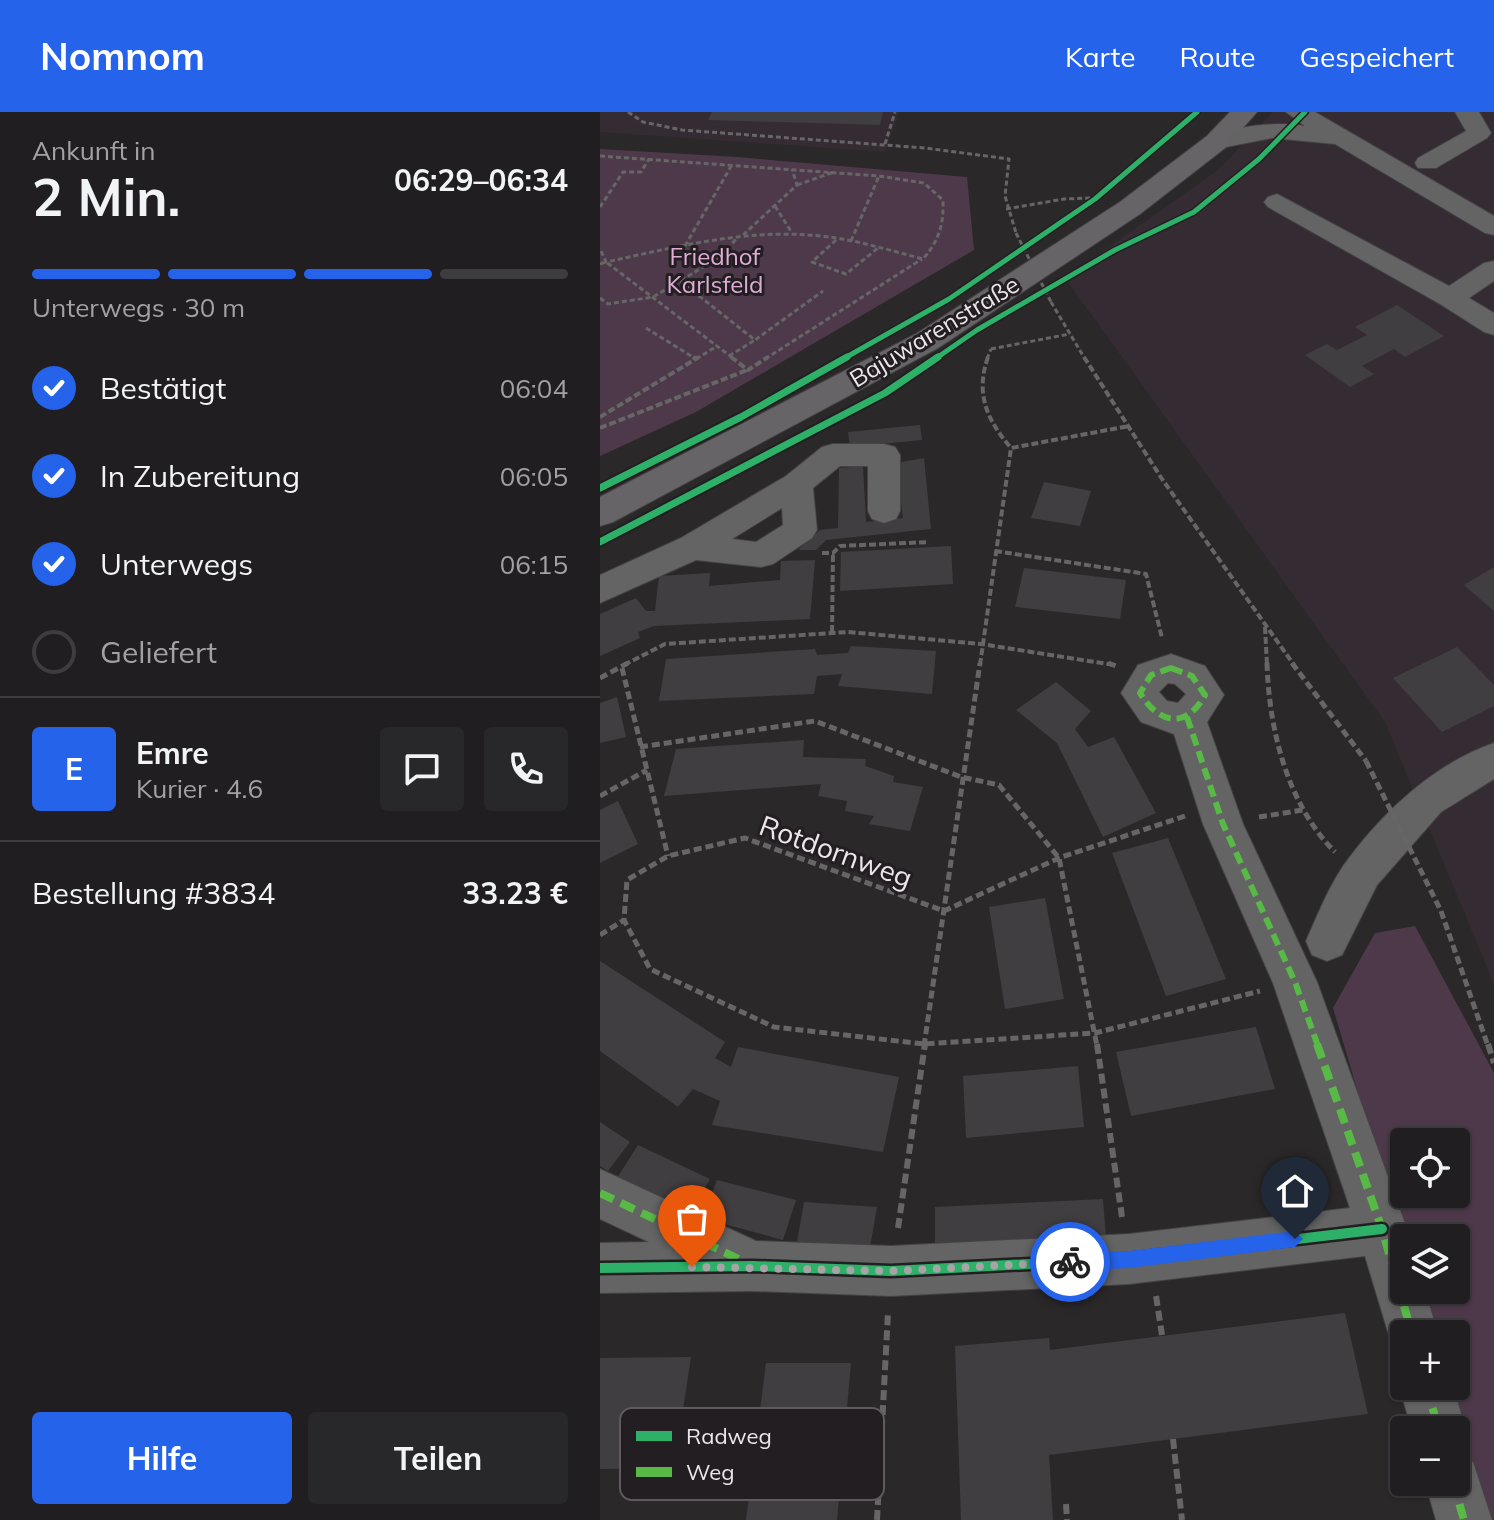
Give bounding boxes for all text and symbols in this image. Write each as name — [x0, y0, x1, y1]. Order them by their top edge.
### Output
text: Nomnom — [40, 32, 205, 80]
text: Karte — [1065, 39, 1135, 74]
text: Route — [1179, 39, 1256, 74]
text: Gespeichert — [1300, 39, 1454, 74]
text: Ankunft in — [32, 134, 155, 167]
text: 06:29–06:34 — [394, 161, 568, 199]
text: 2 Min. — [32, 164, 181, 229]
park label: Friedhof Karlsfeld — [667, 241, 763, 299]
street label: Bajuwarenstraße — [844, 269, 1024, 393]
text: Unterwegs · 30 m — [32, 291, 245, 324]
icon: check — [32, 366, 76, 410]
text: Bestätigt — [100, 369, 226, 407]
text: 06:04 — [500, 372, 568, 405]
icon: check — [32, 454, 76, 498]
text: In Zubereitung — [100, 457, 300, 495]
text: 06:05 — [500, 460, 568, 493]
icon: check — [32, 542, 76, 586]
text: Unterwegs — [100, 545, 253, 583]
text: 06:15 — [500, 548, 568, 581]
text: Geliefert — [100, 633, 217, 671]
button: chat — [380, 727, 464, 811]
button: phone — [484, 727, 568, 811]
text: Emre — [136, 734, 209, 772]
text: E — [65, 750, 83, 788]
text: Kurier · 4.6 — [136, 772, 263, 805]
street label: Rotdornweg — [755, 807, 917, 895]
text: Bestellung #3834 — [32, 874, 275, 912]
text: 33.23 € — [462, 874, 568, 912]
map controls — [1390, 1128, 1470, 1496]
button: locate — [1390, 1128, 1470, 1208]
pin — [1261, 1157, 1329, 1239]
icon: home — [1273, 1169, 1317, 1213]
pin — [658, 1185, 726, 1267]
icon: bag — [670, 1197, 714, 1241]
courier — [1030, 1222, 1110, 1302]
button: layers — [1390, 1224, 1470, 1304]
icon: bike — [1048, 1240, 1092, 1284]
button: + — [1390, 1320, 1470, 1400]
legend — [620, 1408, 884, 1500]
button: Hilfe — [32, 1412, 292, 1504]
button: Teilen — [308, 1412, 568, 1504]
button: − — [1390, 1416, 1470, 1496]
text: Radweg — [686, 1422, 772, 1450]
text: Weg — [686, 1458, 734, 1486]

